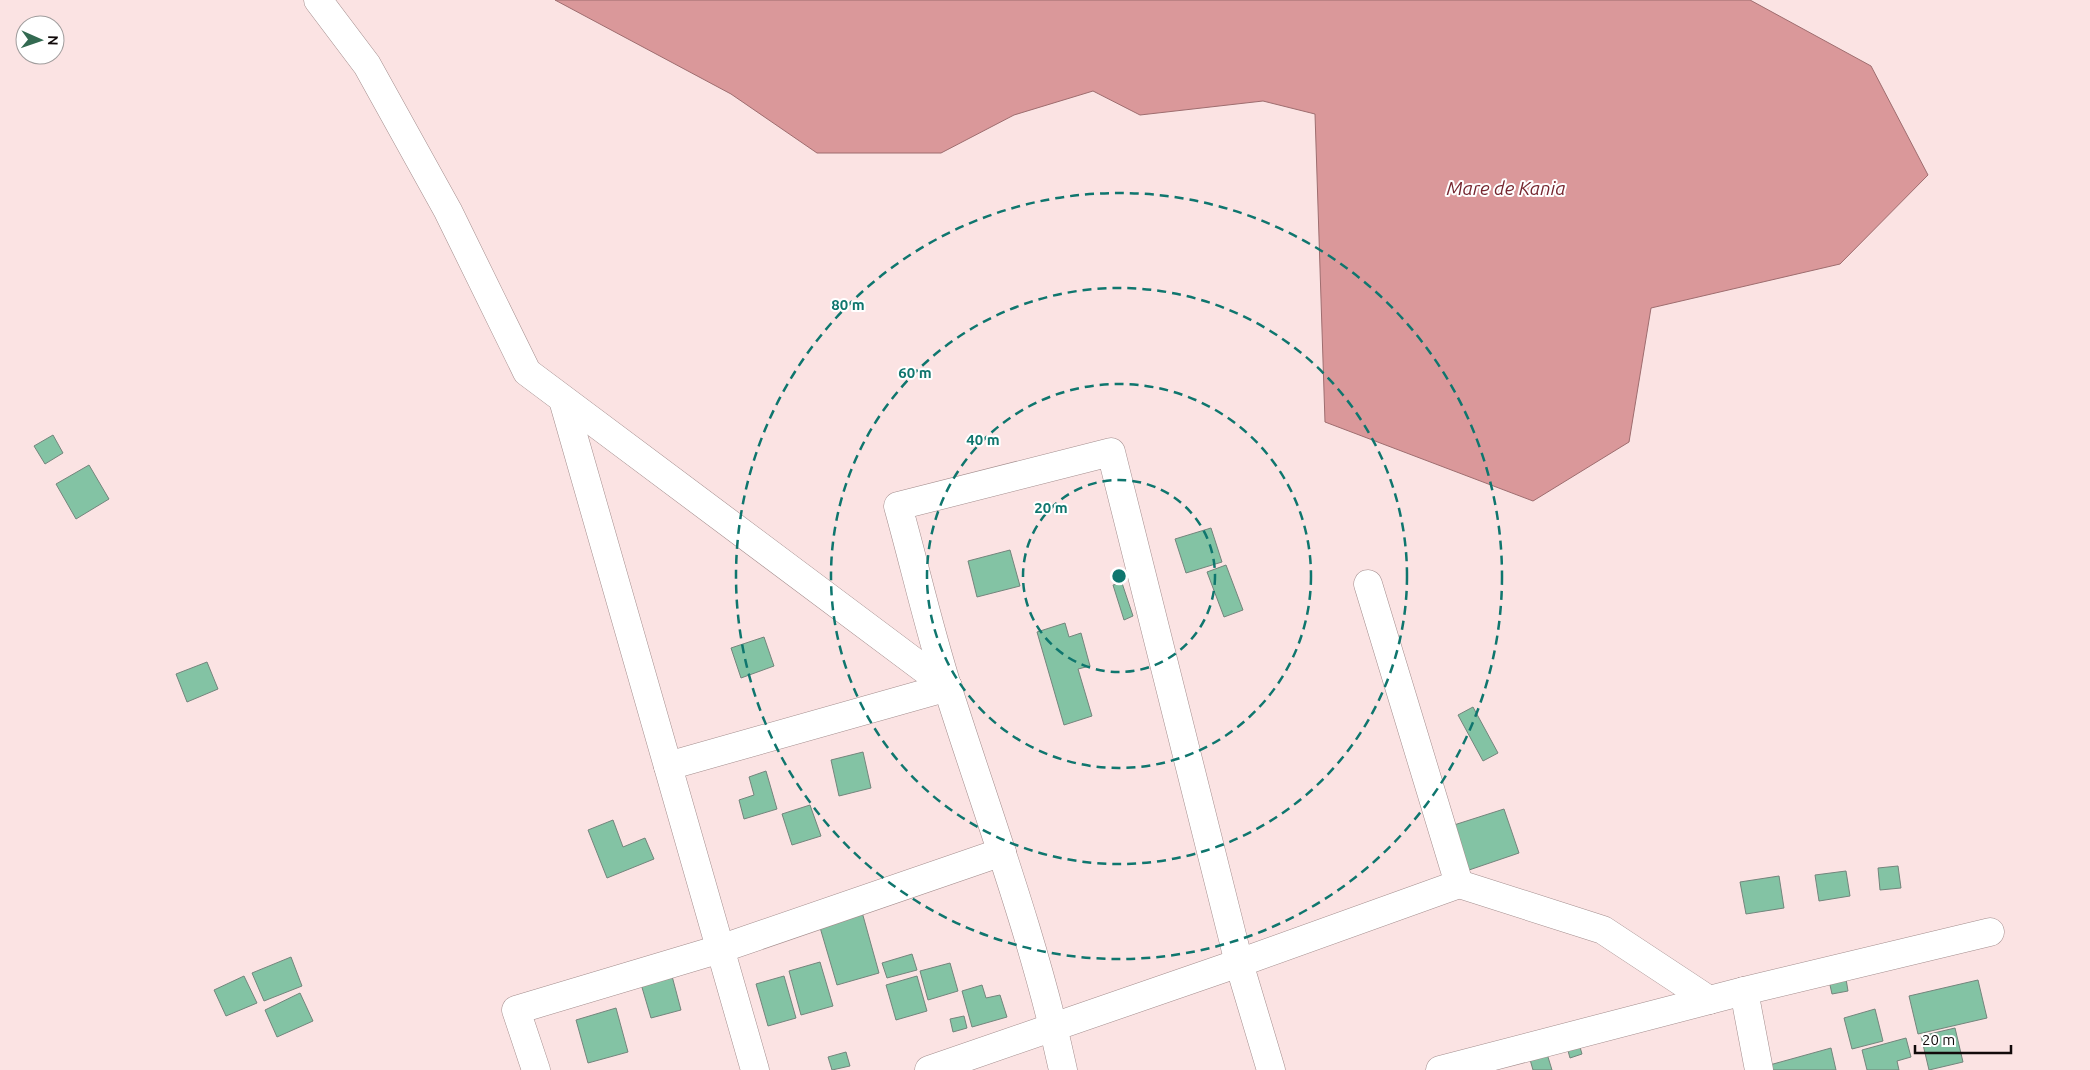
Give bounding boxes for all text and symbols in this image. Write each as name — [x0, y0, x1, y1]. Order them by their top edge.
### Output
north arrow — [15, 15, 65, 65]
text: N — [45, 35, 61, 46]
water label: Mare de Kania — [1446, 177, 1566, 199]
text: 80 m — [831, 296, 865, 313]
text: 60 m — [898, 364, 932, 381]
text: 40 m — [966, 431, 1000, 448]
text: 20 m — [1034, 499, 1068, 516]
centre of rings — [1110, 567, 1128, 585]
scale bar — [1915, 1022, 2011, 1054]
text: 20 m — [1922, 1031, 1955, 1048]

